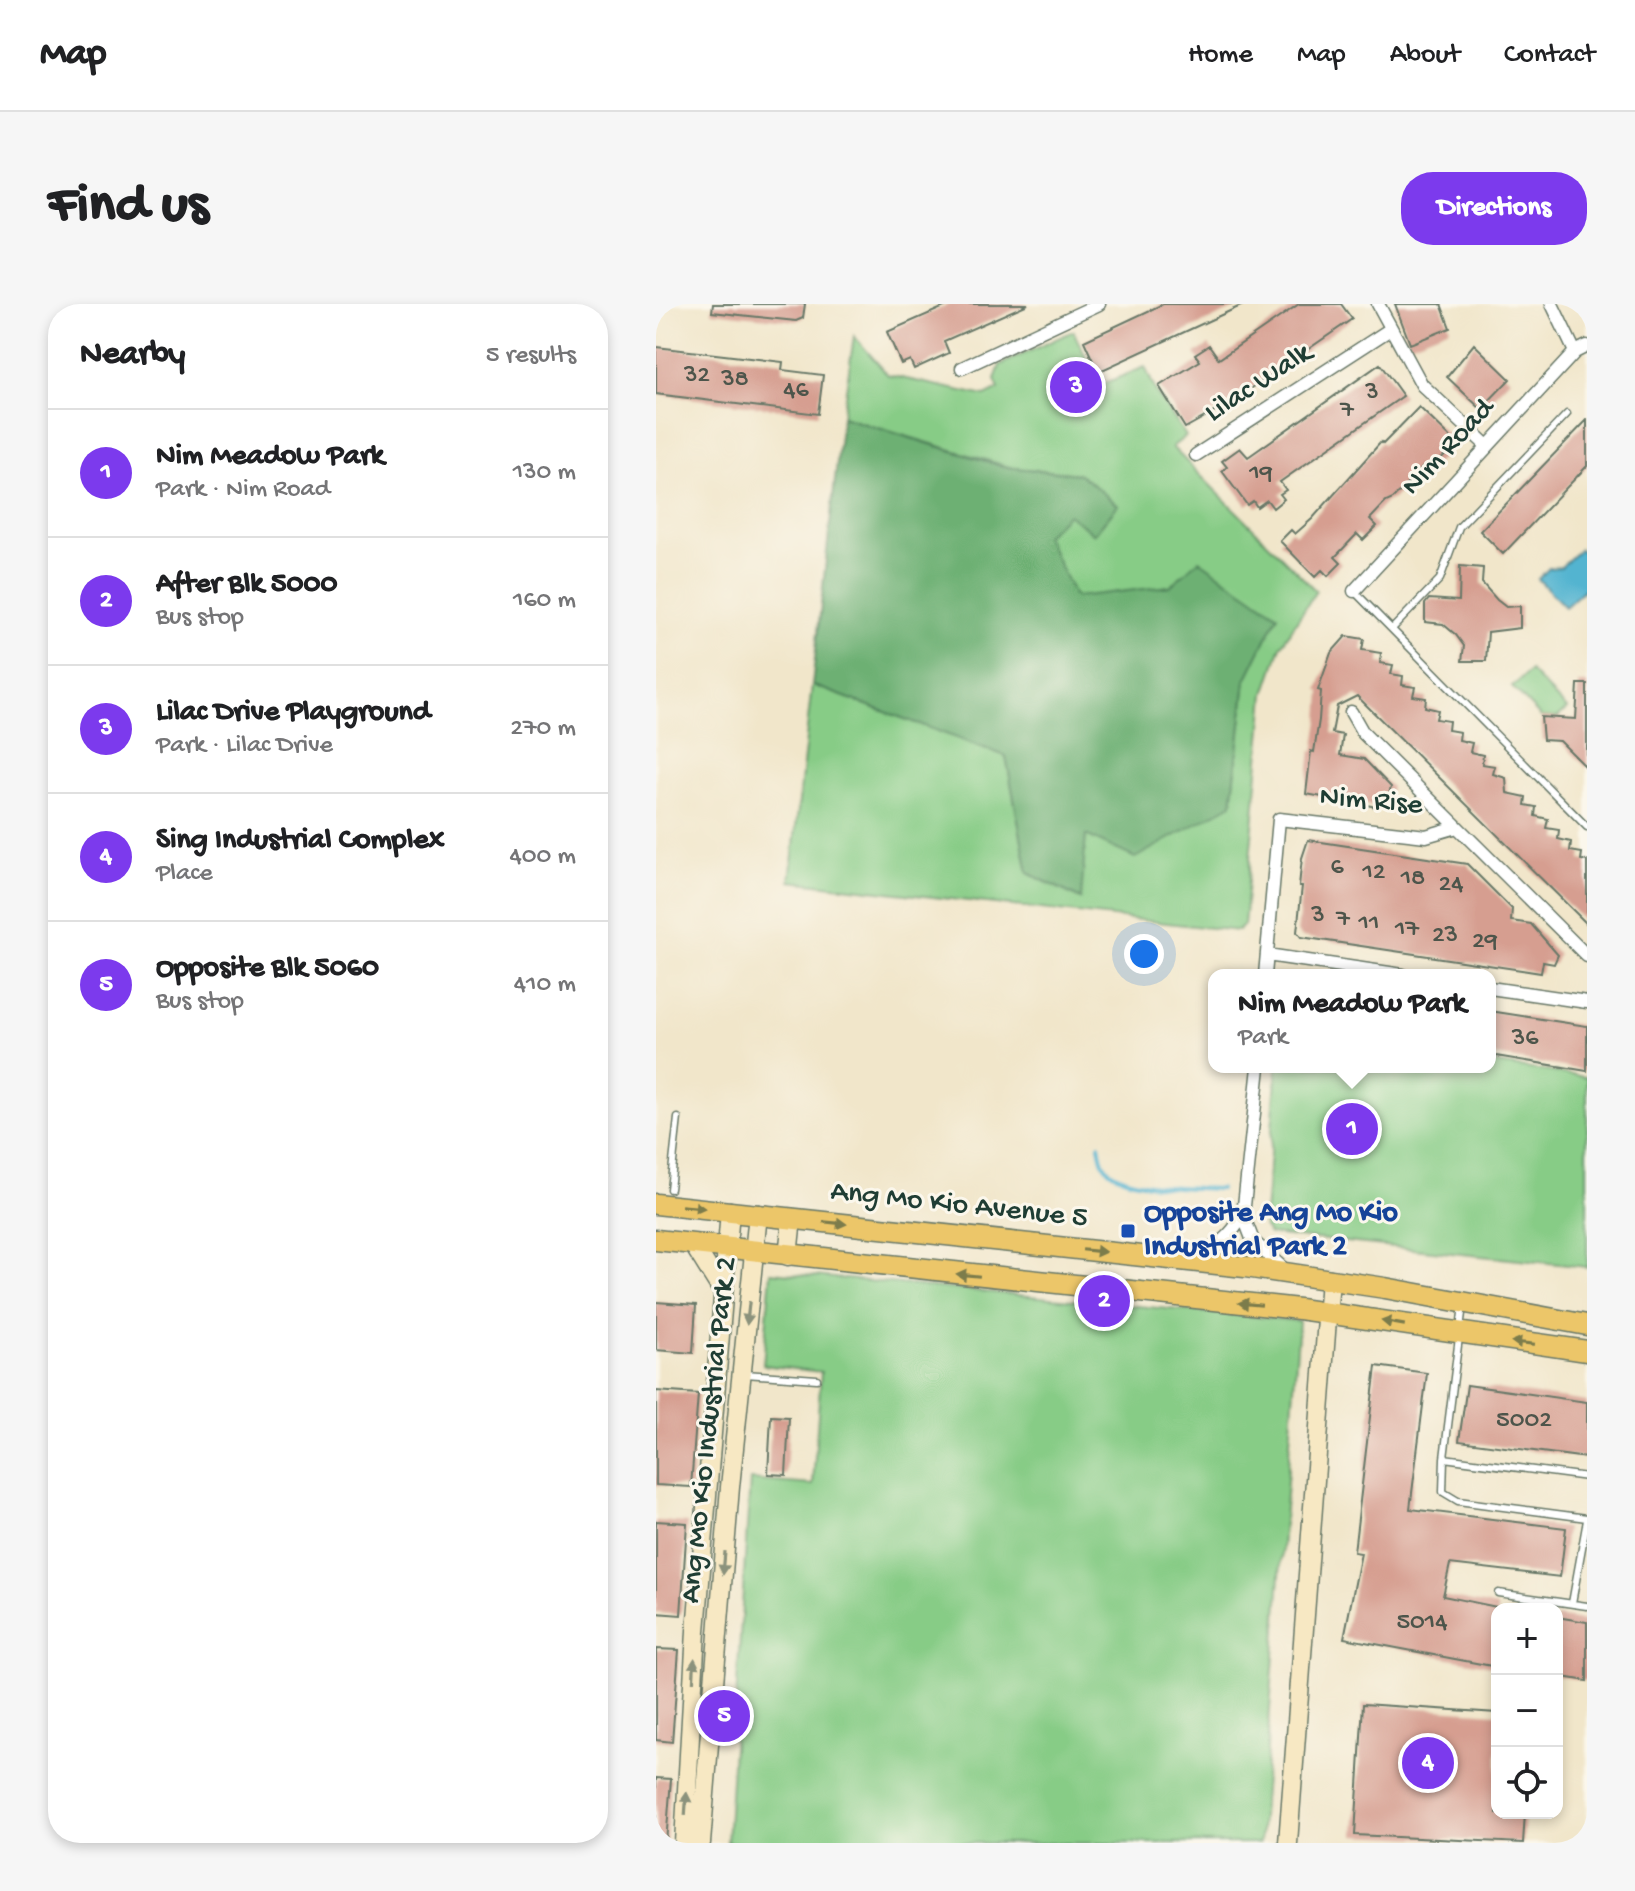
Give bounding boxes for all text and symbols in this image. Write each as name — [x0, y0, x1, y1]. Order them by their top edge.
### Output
text: Map — [40, 33, 106, 77]
text: Home — [1188, 39, 1253, 72]
text: Map — [1297, 39, 1346, 72]
text: About — [1390, 39, 1460, 72]
text: Contact — [1504, 39, 1595, 72]
button: Directions — [1401, 172, 1587, 245]
text: Find us — [48, 175, 208, 241]
street label: Lilac Walk — [1199, 335, 1321, 431]
text: Nearby — [80, 336, 185, 376]
text: 5 results — [486, 341, 576, 372]
pin: 3 — [1050, 357, 1102, 417]
house number: 32 — [683, 361, 710, 392]
house number: 38 — [720, 365, 749, 396]
house number: 46 — [783, 376, 810, 407]
house number: 3 — [1364, 378, 1379, 409]
street label: Nim Road — [1395, 390, 1504, 504]
house number: 7 — [1339, 396, 1355, 427]
text: Nim Meadow Park — [156, 440, 384, 475]
text: 1 — [101, 458, 111, 489]
text: 130 m — [513, 458, 576, 489]
house number: 19 — [1248, 459, 1273, 490]
text: Park · Nim Road — [156, 475, 330, 506]
text: After Blk 5000 — [156, 568, 338, 603]
text: 2 — [100, 586, 112, 617]
text: 160 m — [513, 586, 576, 617]
text: Bus stop — [156, 603, 244, 634]
text: Lilac Drive Playground — [156, 696, 430, 731]
text: 3 — [99, 714, 113, 745]
text: 270 m — [510, 714, 576, 745]
text: Park · Lilac Drive — [156, 731, 333, 762]
street label: Nim Rise — [1318, 780, 1424, 824]
text: Sing Industrial Complex — [156, 824, 445, 859]
text: 4 — [100, 842, 112, 873]
text: 400 m — [510, 842, 576, 873]
house number: 6 — [1330, 853, 1344, 884]
house number: 12 — [1361, 858, 1386, 889]
text: Place — [156, 859, 213, 890]
house number: 18 — [1400, 864, 1425, 895]
house number: 24 — [1438, 870, 1464, 901]
house number: 3 — [1310, 901, 1325, 932]
house number: 7 — [1335, 905, 1351, 936]
house number: 11 — [1358, 909, 1380, 940]
house number: 17 — [1394, 915, 1420, 946]
house number: 23 — [1432, 921, 1458, 952]
house number: 29 — [1472, 927, 1498, 958]
your location — [1124, 934, 1164, 974]
text: Opposite Blk 5060 — [156, 952, 379, 987]
popup — [1208, 969, 1496, 1073]
text: 5 — [99, 970, 113, 1001]
text: 410 m — [514, 970, 576, 1001]
text: Bus stop — [156, 987, 244, 1018]
text: Nim Meadow Park — [1238, 988, 1466, 1023]
text: Park — [1238, 1023, 1288, 1054]
house number: 36 — [1511, 1024, 1539, 1055]
pin: 1 — [1326, 1099, 1378, 1159]
street label: Ang Mo Kio Avenue 5 — [829, 1175, 1089, 1237]
place label: Opposite Ang Mo Kio Industrial Park 2 — [1144, 1197, 1398, 1266]
one-way arrow — [681, 1201, 706, 1214]
one-way arrow — [823, 1216, 848, 1229]
marker: Opposite Ang Mo Kio Industrial Park 2 — [1119, 1222, 1137, 1240]
one-way arrow — [1082, 1244, 1107, 1257]
street label: Ang Mo Kio Industrial Park 2 — [674, 1255, 746, 1605]
one-way arrow — [955, 1268, 980, 1281]
pin: 2 — [1078, 1271, 1130, 1331]
one-way arrow — [1237, 1297, 1262, 1310]
one-way arrow — [742, 1301, 755, 1326]
one-way arrow — [1380, 1317, 1405, 1329]
one-way arrow — [1510, 1336, 1535, 1349]
house number: 5002 — [1496, 1406, 1552, 1437]
one-way arrow — [717, 1551, 730, 1576]
map controls — [1491, 1603, 1563, 1819]
button: + — [1491, 1603, 1563, 1675]
house number: 5014 — [1396, 1608, 1448, 1639]
one-way arrow — [688, 1657, 701, 1682]
button: − — [1491, 1675, 1563, 1747]
pin: 5 — [698, 1686, 750, 1746]
pin: 4 — [1402, 1733, 1454, 1793]
button: locate — [1491, 1747, 1563, 1819]
one-way arrow — [680, 1791, 693, 1816]

